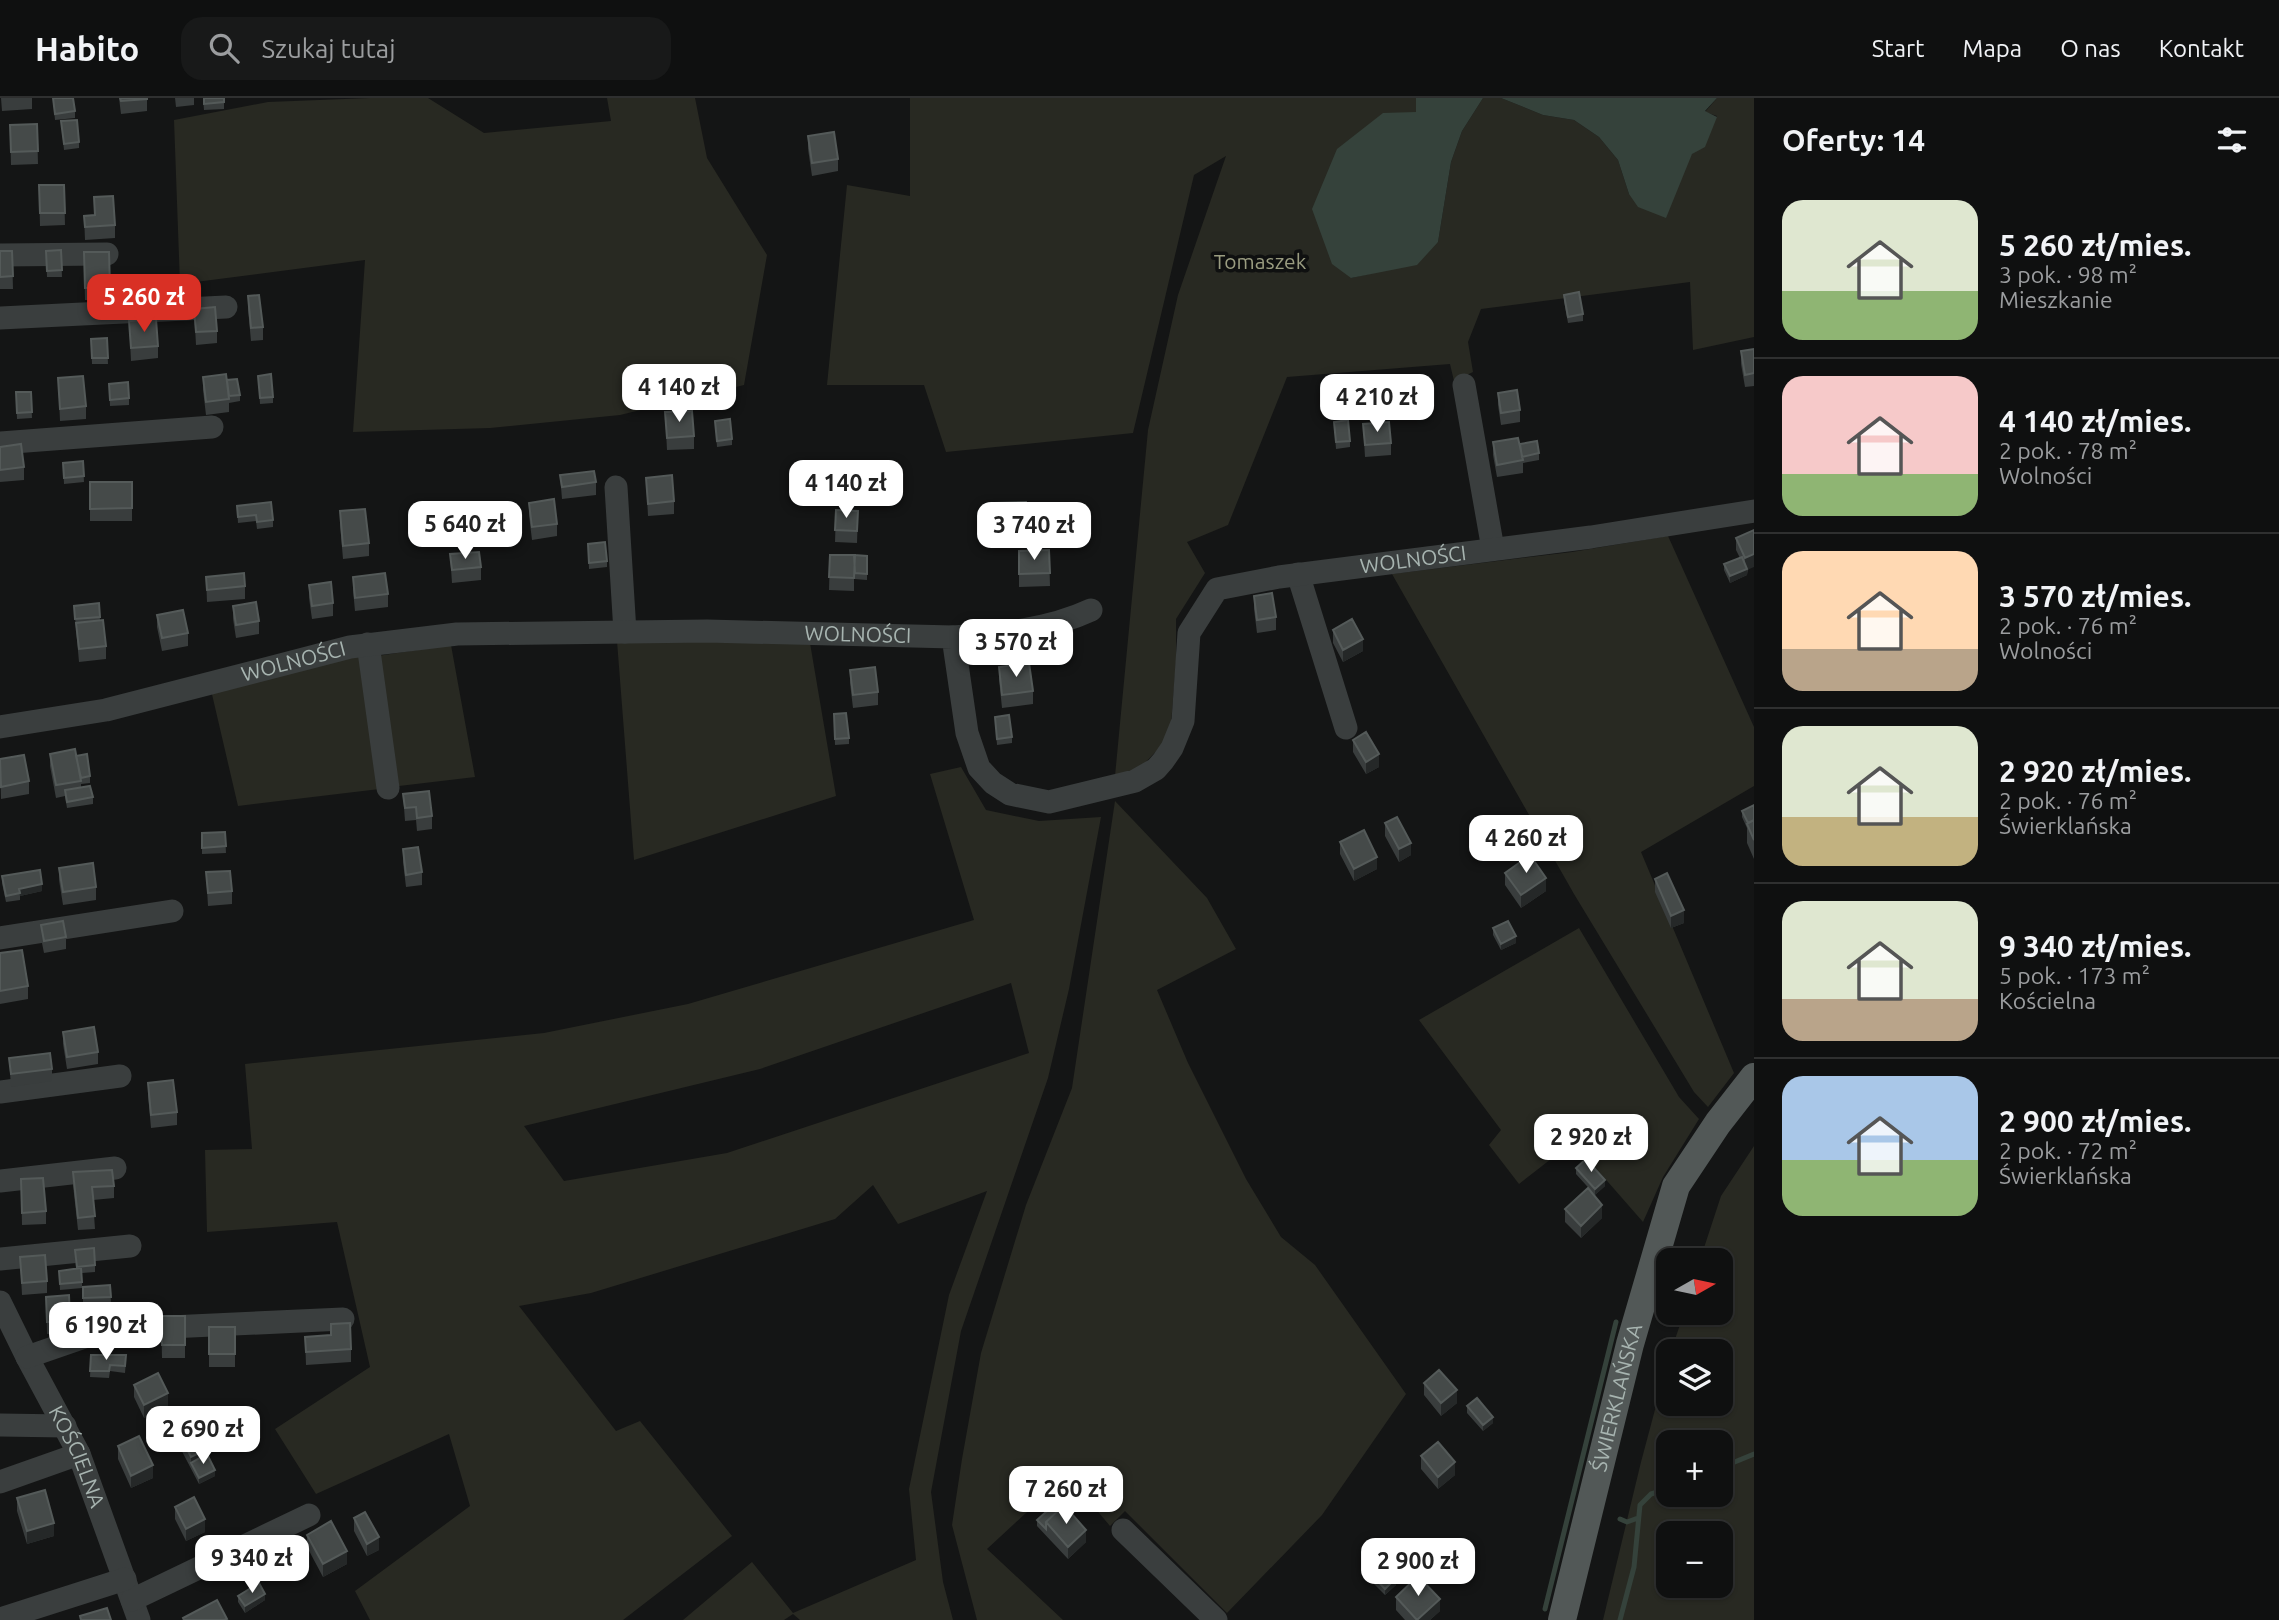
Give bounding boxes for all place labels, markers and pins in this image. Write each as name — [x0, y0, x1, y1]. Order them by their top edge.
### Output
pin: 5 260 zł — [72, 274, 216, 334]
pin: 4 140 zł — [607, 364, 751, 424]
pin: 4 210 zł — [1305, 374, 1449, 434]
pin: 4 140 zł — [774, 460, 918, 520]
pin: 5 640 zł — [393, 502, 537, 561]
pin: 3 740 zł — [962, 503, 1106, 562]
pin: 3 570 zł — [944, 620, 1088, 679]
pin: 4 260 zł — [1454, 816, 1598, 875]
pin: 2 920 zł — [1519, 1114, 1663, 1174]
pin: 6 190 zł — [34, 1302, 178, 1362]
pin: 2 690 zł — [131, 1406, 275, 1466]
pin: 7 260 zł — [994, 1466, 1138, 1526]
pin: 9 340 zł — [180, 1536, 324, 1595]
pin: 2 900 zł — [1346, 1538, 1490, 1598]

